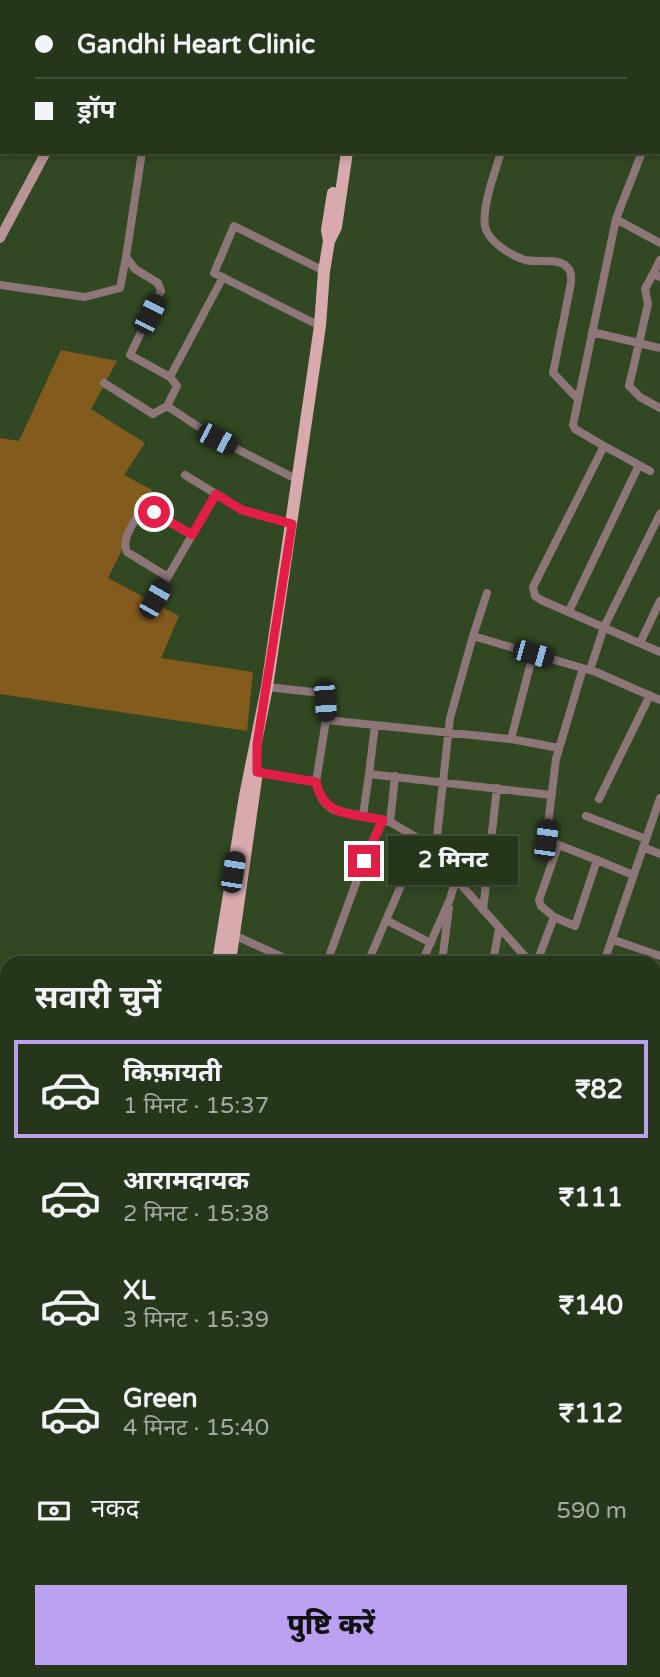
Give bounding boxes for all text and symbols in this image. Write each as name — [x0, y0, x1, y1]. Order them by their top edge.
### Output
text: Gandhi Heart Clinic — [77, 29, 315, 60]
text: ड्रॉप — [77, 94, 115, 125]
car — [132, 291, 169, 337]
car — [194, 420, 241, 458]
route start — [138, 496, 170, 528]
car — [136, 576, 175, 622]
car — [510, 638, 557, 670]
car — [314, 679, 337, 723]
car — [533, 818, 560, 862]
callout: 2 मिनट — [388, 836, 518, 886]
route end — [348, 845, 380, 877]
text: 2 मिनट — [418, 846, 488, 874]
car — [220, 850, 247, 894]
text: सवारी चुनें — [35, 979, 161, 1017]
text: किफ़ायती — [123, 1057, 222, 1088]
icon: car — [39, 1058, 102, 1121]
text: ₹82 — [575, 1074, 623, 1105]
text: 1 मिनट · 15:37 — [123, 1092, 269, 1120]
text: आरामदायक — [123, 1165, 249, 1196]
icon: car — [39, 1166, 102, 1229]
text: ₹111 — [559, 1182, 623, 1213]
text: 2 मिनट · 15:38 — [123, 1200, 269, 1228]
icon: car — [39, 1274, 102, 1337]
text: XL — [123, 1275, 155, 1306]
text: ₹140 — [559, 1290, 623, 1321]
text: 3 मिनट · 15:39 — [123, 1306, 269, 1334]
icon: car — [39, 1382, 102, 1445]
text: Green — [123, 1383, 198, 1414]
text: ₹112 — [559, 1398, 623, 1429]
text: 4 मिनट · 15:40 — [123, 1414, 269, 1442]
icon: cash — [35, 1492, 73, 1530]
text: नकद — [91, 1493, 139, 1524]
text: 590 m — [557, 1497, 627, 1525]
button: पुष्टि करें — [35, 1585, 627, 1665]

